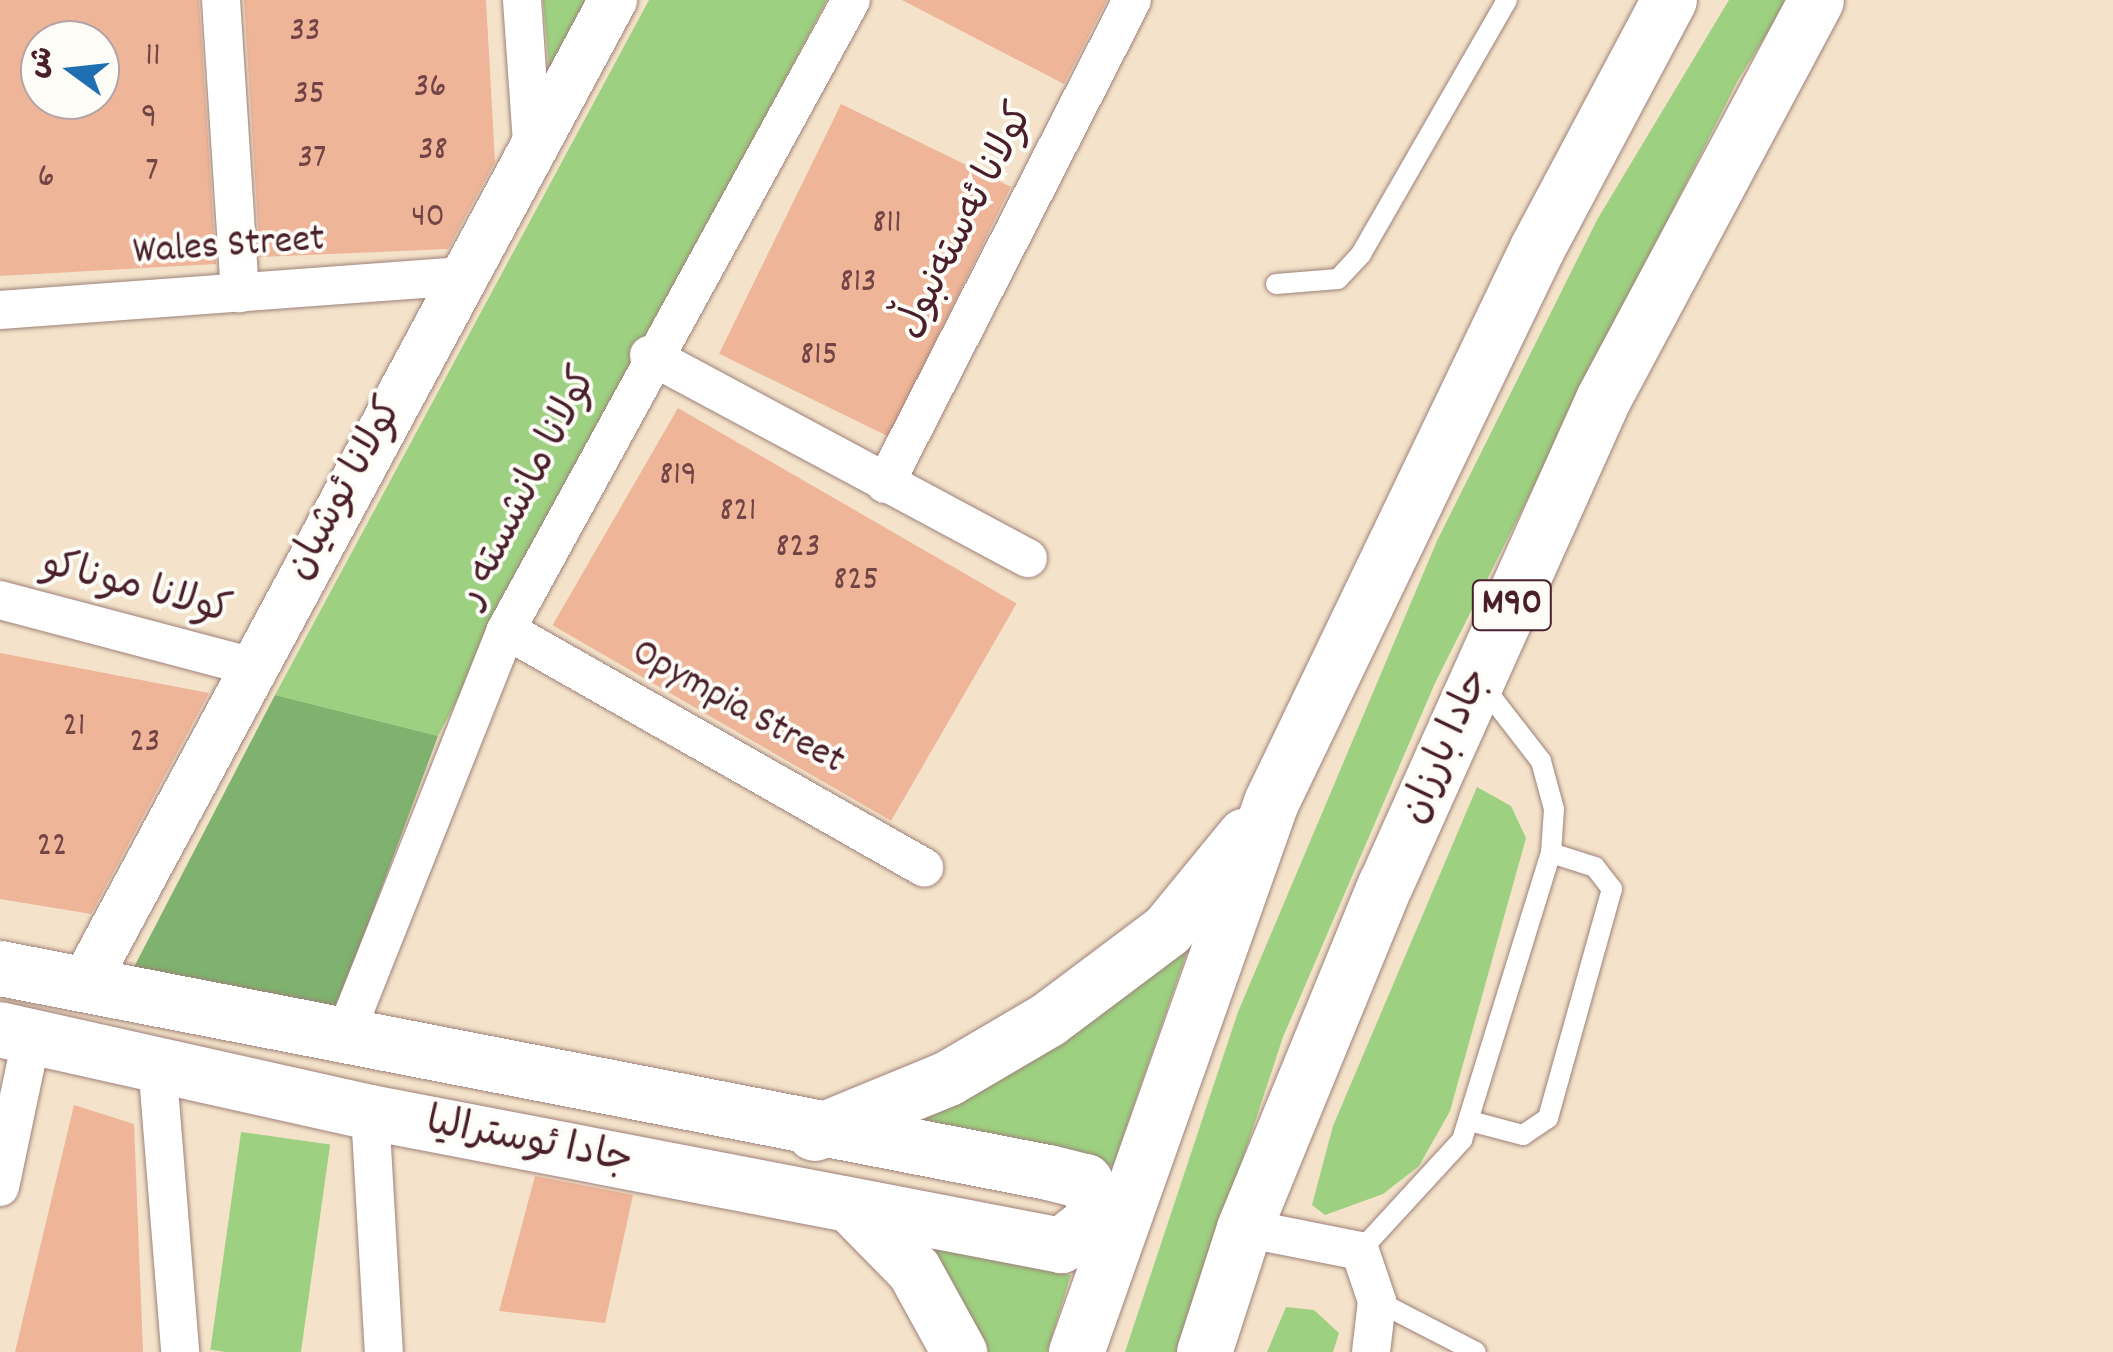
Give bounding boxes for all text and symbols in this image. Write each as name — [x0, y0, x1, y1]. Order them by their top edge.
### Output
house number: 33 — [289, 11, 321, 53]
north arrow — [20, 20, 120, 120]
house number: 11 — [145, 36, 161, 78]
text: ش — [20, 43, 66, 83]
house number: 36 — [414, 67, 446, 109]
house number: 35 — [293, 74, 325, 116]
street label: كولانا ئەستەنبوڵ — [888, 96, 1048, 348]
house number: 9 — [141, 97, 157, 139]
house number: 38 — [418, 130, 448, 172]
house number: 37 — [298, 138, 326, 180]
house number: 7 — [145, 151, 159, 193]
house number: 6 — [37, 157, 55, 199]
house number: 40 — [411, 197, 445, 239]
house number: 811 — [872, 203, 902, 245]
street label: Wales Street — [132, 217, 326, 279]
house number: 813 — [839, 262, 877, 304]
house number: 815 — [800, 335, 838, 377]
street label: كولانا مانشسته ر — [449, 360, 611, 616]
street label: كولانا ئوشيان — [277, 391, 417, 589]
house number: 819 — [659, 455, 697, 497]
house number: 821 — [720, 491, 756, 533]
house number: 823 — [776, 527, 820, 569]
street label: كولانا موناكو — [36, 542, 236, 638]
house number: 825 — [833, 560, 879, 602]
road number: M90 — [1470, 572, 1554, 638]
street label: Opympia Street — [622, 631, 852, 787]
street label: جادا بارزان — [1393, 662, 1503, 832]
house number: 21 — [63, 706, 85, 748]
house number: 23 — [130, 722, 160, 764]
house number: 22 — [37, 826, 67, 868]
street label: جادا ئوسترالیا — [422, 1100, 636, 1188]

